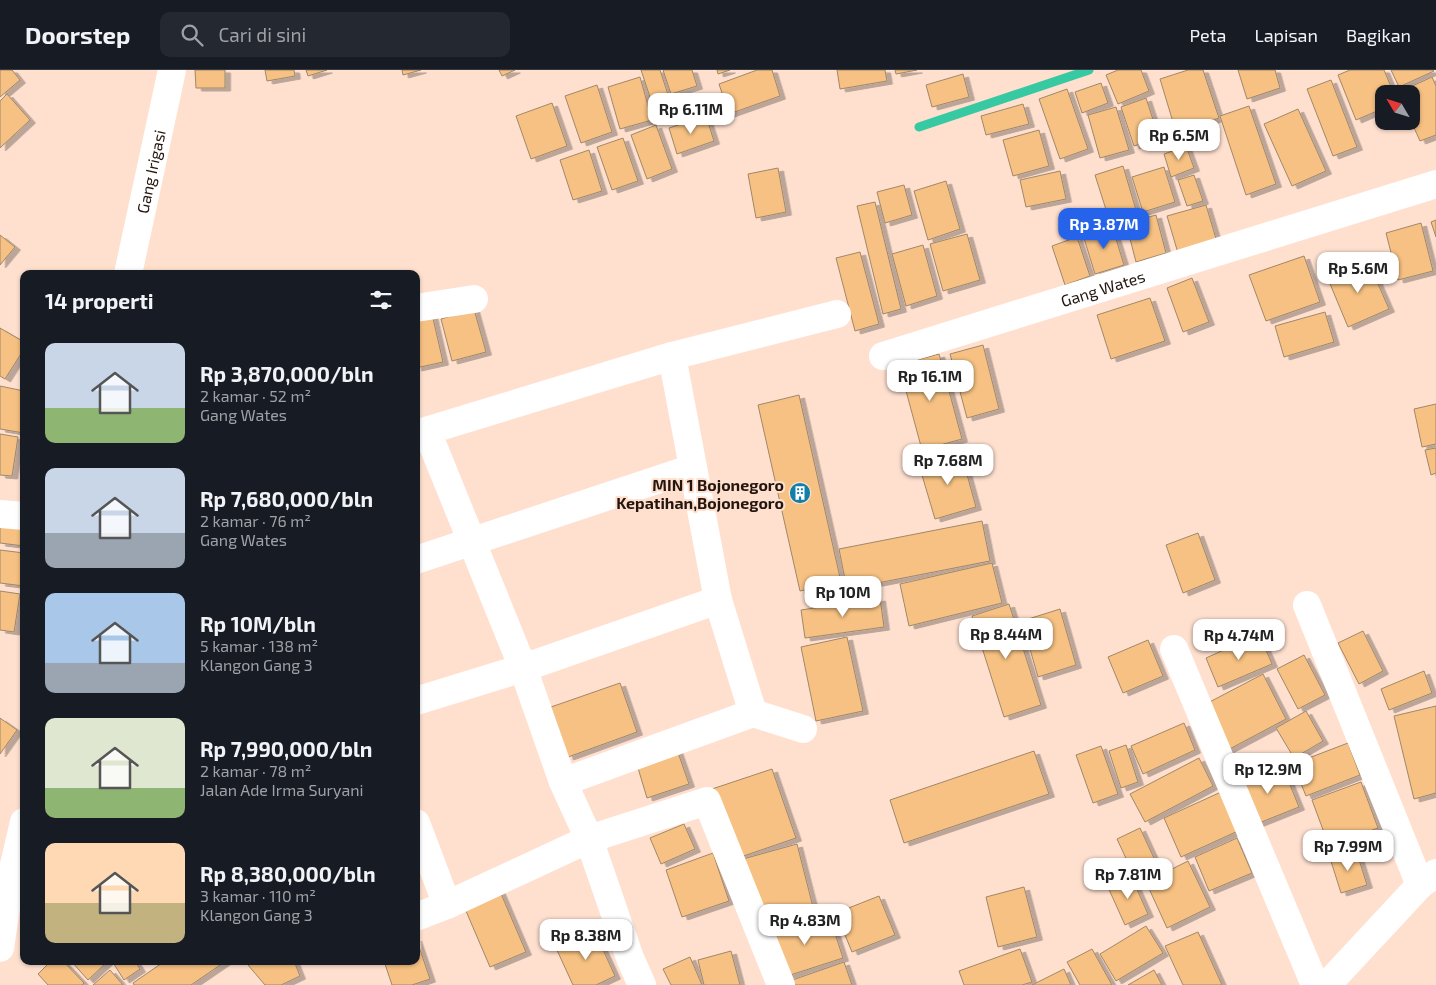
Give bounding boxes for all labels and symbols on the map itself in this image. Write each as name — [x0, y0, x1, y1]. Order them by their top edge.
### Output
north arrow — [1375, 85, 1420, 130]
pin: Rp 6.11M — [639, 92, 743, 135]
pin: Rp 6.5M — [1133, 118, 1225, 161]
street label: Gang Irigasi — [132, 128, 168, 215]
pin: Rp 3.87M — [1052, 208, 1156, 250]
pin: Rp 5.6M — [1312, 252, 1404, 294]
street label: Gang Wates — [1058, 266, 1147, 310]
pin: Rp 16.1M — [878, 360, 982, 402]
pin: Rp 7.68M — [896, 444, 1000, 486]
place label: MIN 1 Bojonegoro Kepatihan,Bojonegoro — [616, 475, 784, 512]
building icon: MIN 1 Bojonegoro Kepatihan,Bojonegoro — [788, 481, 812, 505]
pin: Rp 10M — [802, 576, 884, 618]
pin: Rp 8.44M — [954, 618, 1058, 660]
pin: Rp 4.74M — [1187, 618, 1291, 661]
pin: Rp 12.9M — [1216, 752, 1320, 795]
pin: Rp 7.99M — [1296, 830, 1400, 872]
pin: Rp 7.81M — [1076, 858, 1180, 900]
pin: Rp 4.83M — [753, 904, 857, 946]
pin: Rp 8.38M — [534, 918, 638, 961]

